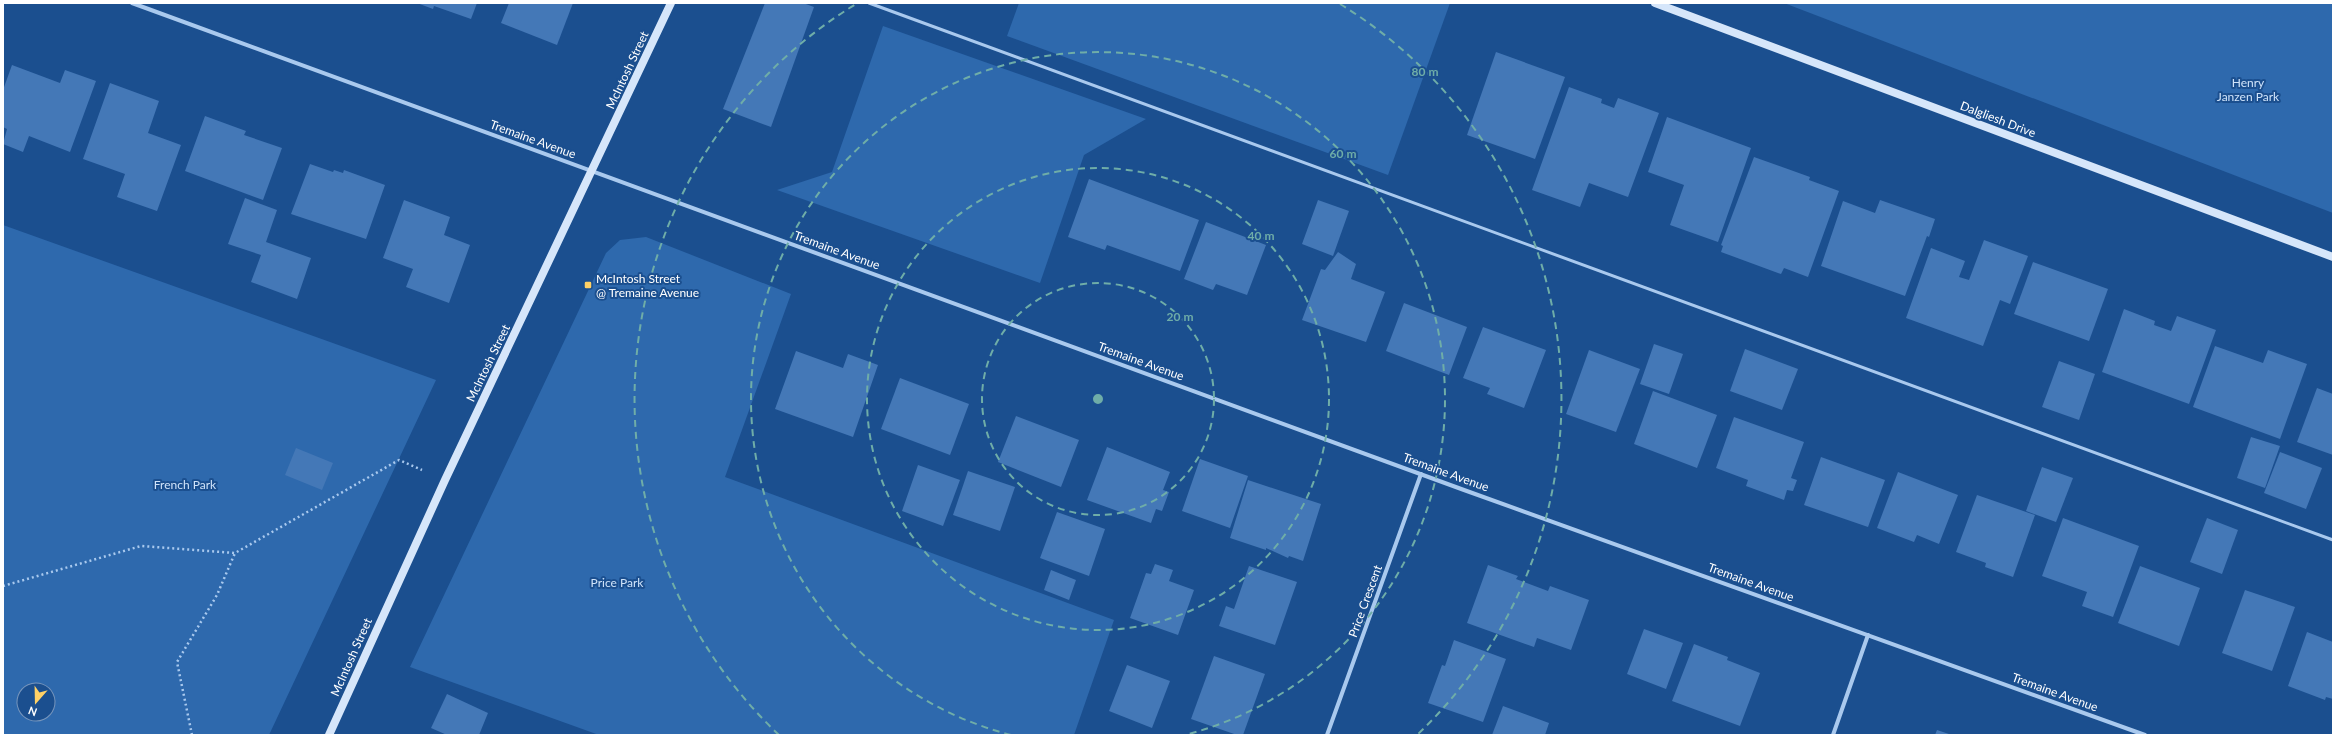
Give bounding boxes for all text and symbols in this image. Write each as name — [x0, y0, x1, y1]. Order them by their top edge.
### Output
street label: McIntosh Street — [602, 28, 652, 111]
text: 80 m — [1412, 64, 1438, 79]
park label: Henry Janzen Park — [2217, 75, 2280, 104]
street label: Dalgliesh Drive — [1958, 98, 2038, 140]
street label: Tremaine Avenue — [488, 116, 578, 162]
text: 60 m — [1330, 146, 1356, 161]
street label: Tremaine Avenue — [792, 227, 882, 273]
text: 40 m — [1248, 228, 1274, 243]
place label: McIntosh Street @ Tremaine Avenue — [596, 271, 699, 300]
marker: McIntosh Street @ Tremaine Avenue — [583, 280, 593, 290]
text: 20 m — [1167, 309, 1193, 324]
street label: McIntosh Street — [463, 321, 513, 404]
street label: Tremaine Avenue — [1096, 338, 1186, 384]
centre of rings — [1091, 392, 1105, 406]
street label: Tremaine Avenue — [1401, 449, 1491, 495]
park label: French Park — [154, 477, 217, 492]
street label: Tremaine Avenue — [1706, 559, 1796, 605]
street label: Price Crescent — [1345, 562, 1385, 639]
park label: Price Park — [591, 575, 644, 590]
street label: McIntosh Street — [327, 615, 375, 698]
street label: Tremaine Avenue — [2010, 669, 2100, 715]
north arrow — [16, 682, 56, 722]
text: N — [26, 704, 39, 719]

